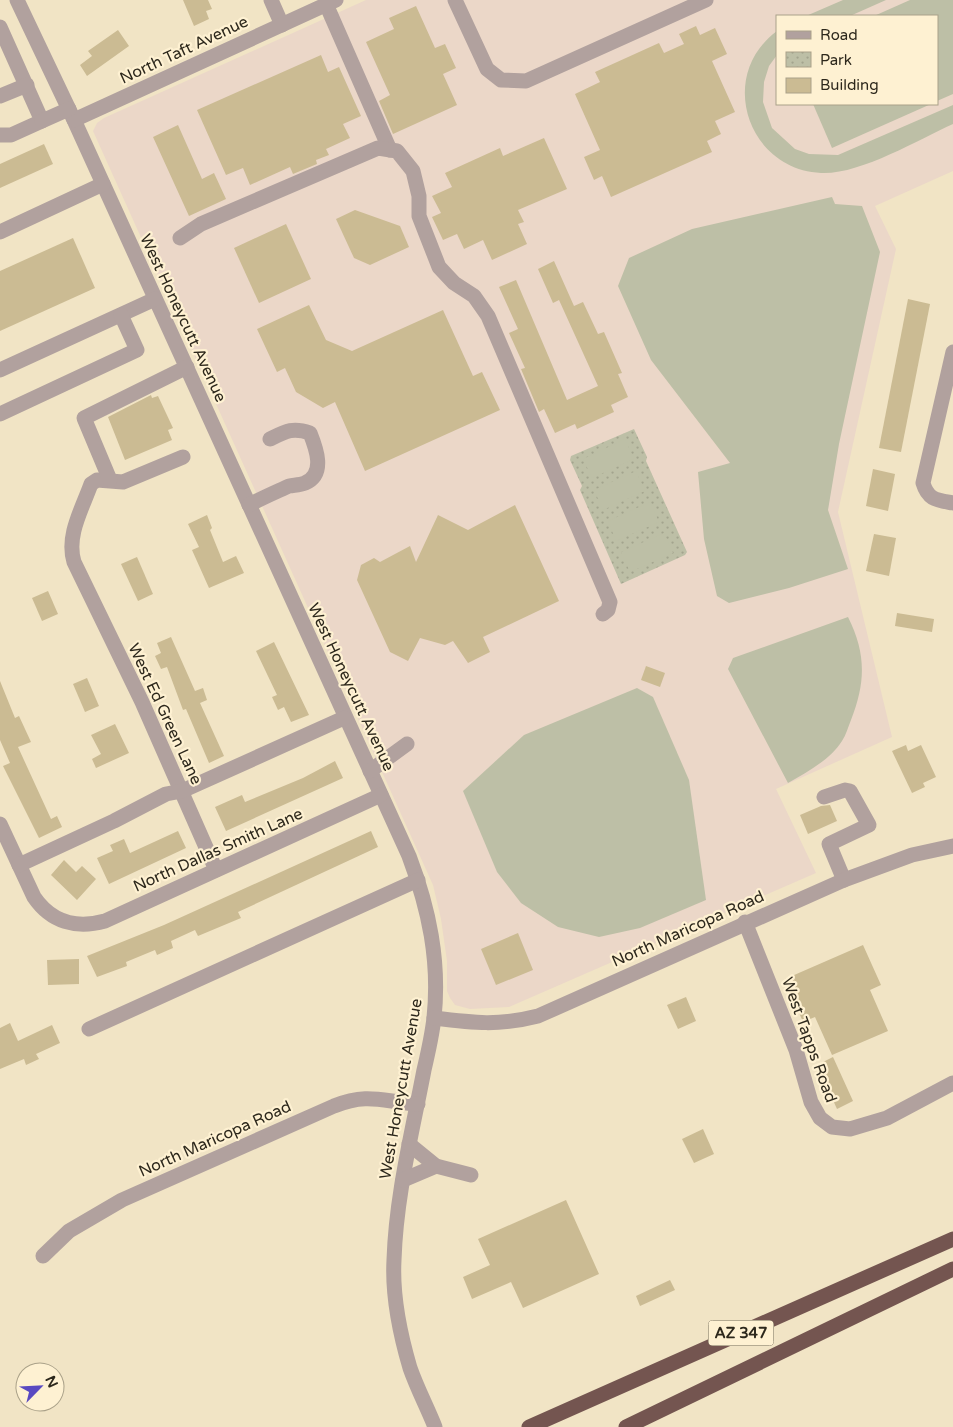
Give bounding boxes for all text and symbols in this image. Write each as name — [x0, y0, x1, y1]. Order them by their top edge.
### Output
street label: North Taft Avenue — [117, 12, 251, 88]
legend — [776, 15, 938, 105]
text: Road — [820, 26, 858, 44]
text: Park — [820, 51, 852, 69]
text: Building — [820, 76, 879, 94]
street label: West Honeycutt Avenue — [135, 231, 231, 405]
street label: West Honeycutt Avenue — [303, 600, 399, 774]
street label: West Ed Green Lane — [123, 640, 207, 788]
street label: North Dallas Smith Lane — [130, 804, 306, 896]
street label: North Maricopa Road — [609, 886, 767, 972]
street label: West Tapps Road — [777, 975, 841, 1105]
street label: West Honeycutt Avenue — [375, 997, 427, 1181]
street label: North Maricopa Road — [136, 1096, 294, 1182]
road number: AZ 347 — [708, 1320, 774, 1346]
north arrow — [15, 1362, 65, 1412]
text: N — [41, 1373, 61, 1391]

